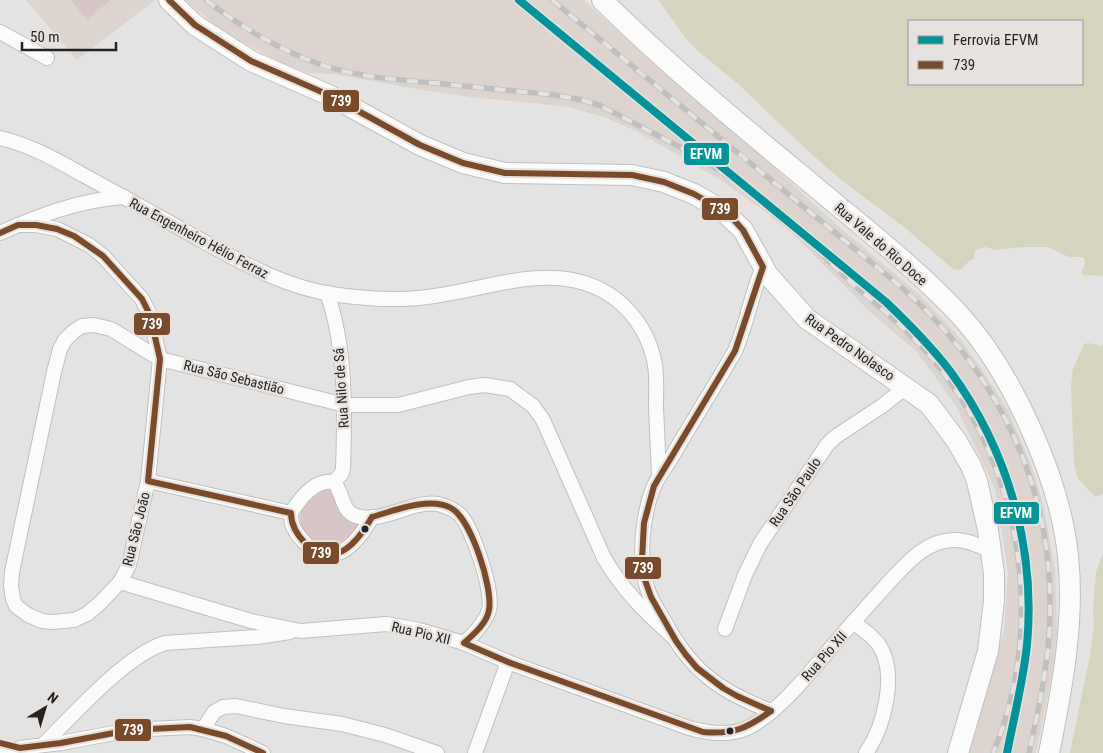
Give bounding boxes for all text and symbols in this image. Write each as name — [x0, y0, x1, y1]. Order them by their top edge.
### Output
scale bar — [22, 20, 116, 52]
legend — [908, 20, 1083, 85]
text: 50 m — [30, 28, 60, 46]
text: Ferrovia EFVM — [953, 31, 1038, 49]
text: 739 — [953, 56, 975, 74]
line badge: 739 — [322, 89, 360, 113]
text: 739 — [330, 93, 352, 109]
line badge: EFVM — [683, 142, 730, 166]
text: EFVM — [690, 146, 722, 162]
street label: Rua Engenheiro Hélio Ferraz — [127, 195, 271, 281]
line badge: 739 — [701, 197, 739, 221]
street label: Rua Vale do Rio Doce — [831, 199, 931, 289]
text: 739 — [709, 201, 731, 217]
street label: Rua Pedro Nolasco — [802, 310, 898, 384]
line badge: 739 — [133, 312, 171, 336]
text: 739 — [141, 316, 163, 332]
street label: Rua Nilo de Sá — [330, 347, 352, 429]
street label: Rua São Sebastião — [182, 357, 286, 397]
street label: Rua São Paulo — [766, 454, 824, 530]
street label: Rua São João — [119, 490, 153, 568]
line badge: EFVM — [993, 501, 1040, 525]
text: EFVM — [1000, 505, 1032, 521]
unlabelled marker — [360, 524, 370, 534]
line badge: 739 — [302, 541, 340, 565]
text: 739 — [310, 545, 332, 561]
line badge: 739 — [624, 556, 662, 580]
text: 739 — [632, 560, 654, 576]
street label: Rua Pio XII — [390, 618, 452, 648]
street label: Rua Pio XII — [798, 628, 850, 684]
north arrow — [20, 683, 70, 733]
text: N — [45, 689, 61, 707]
line badge: 739 — [114, 718, 152, 742]
text: 739 — [122, 722, 144, 738]
unlabelled marker — [725, 726, 735, 736]

